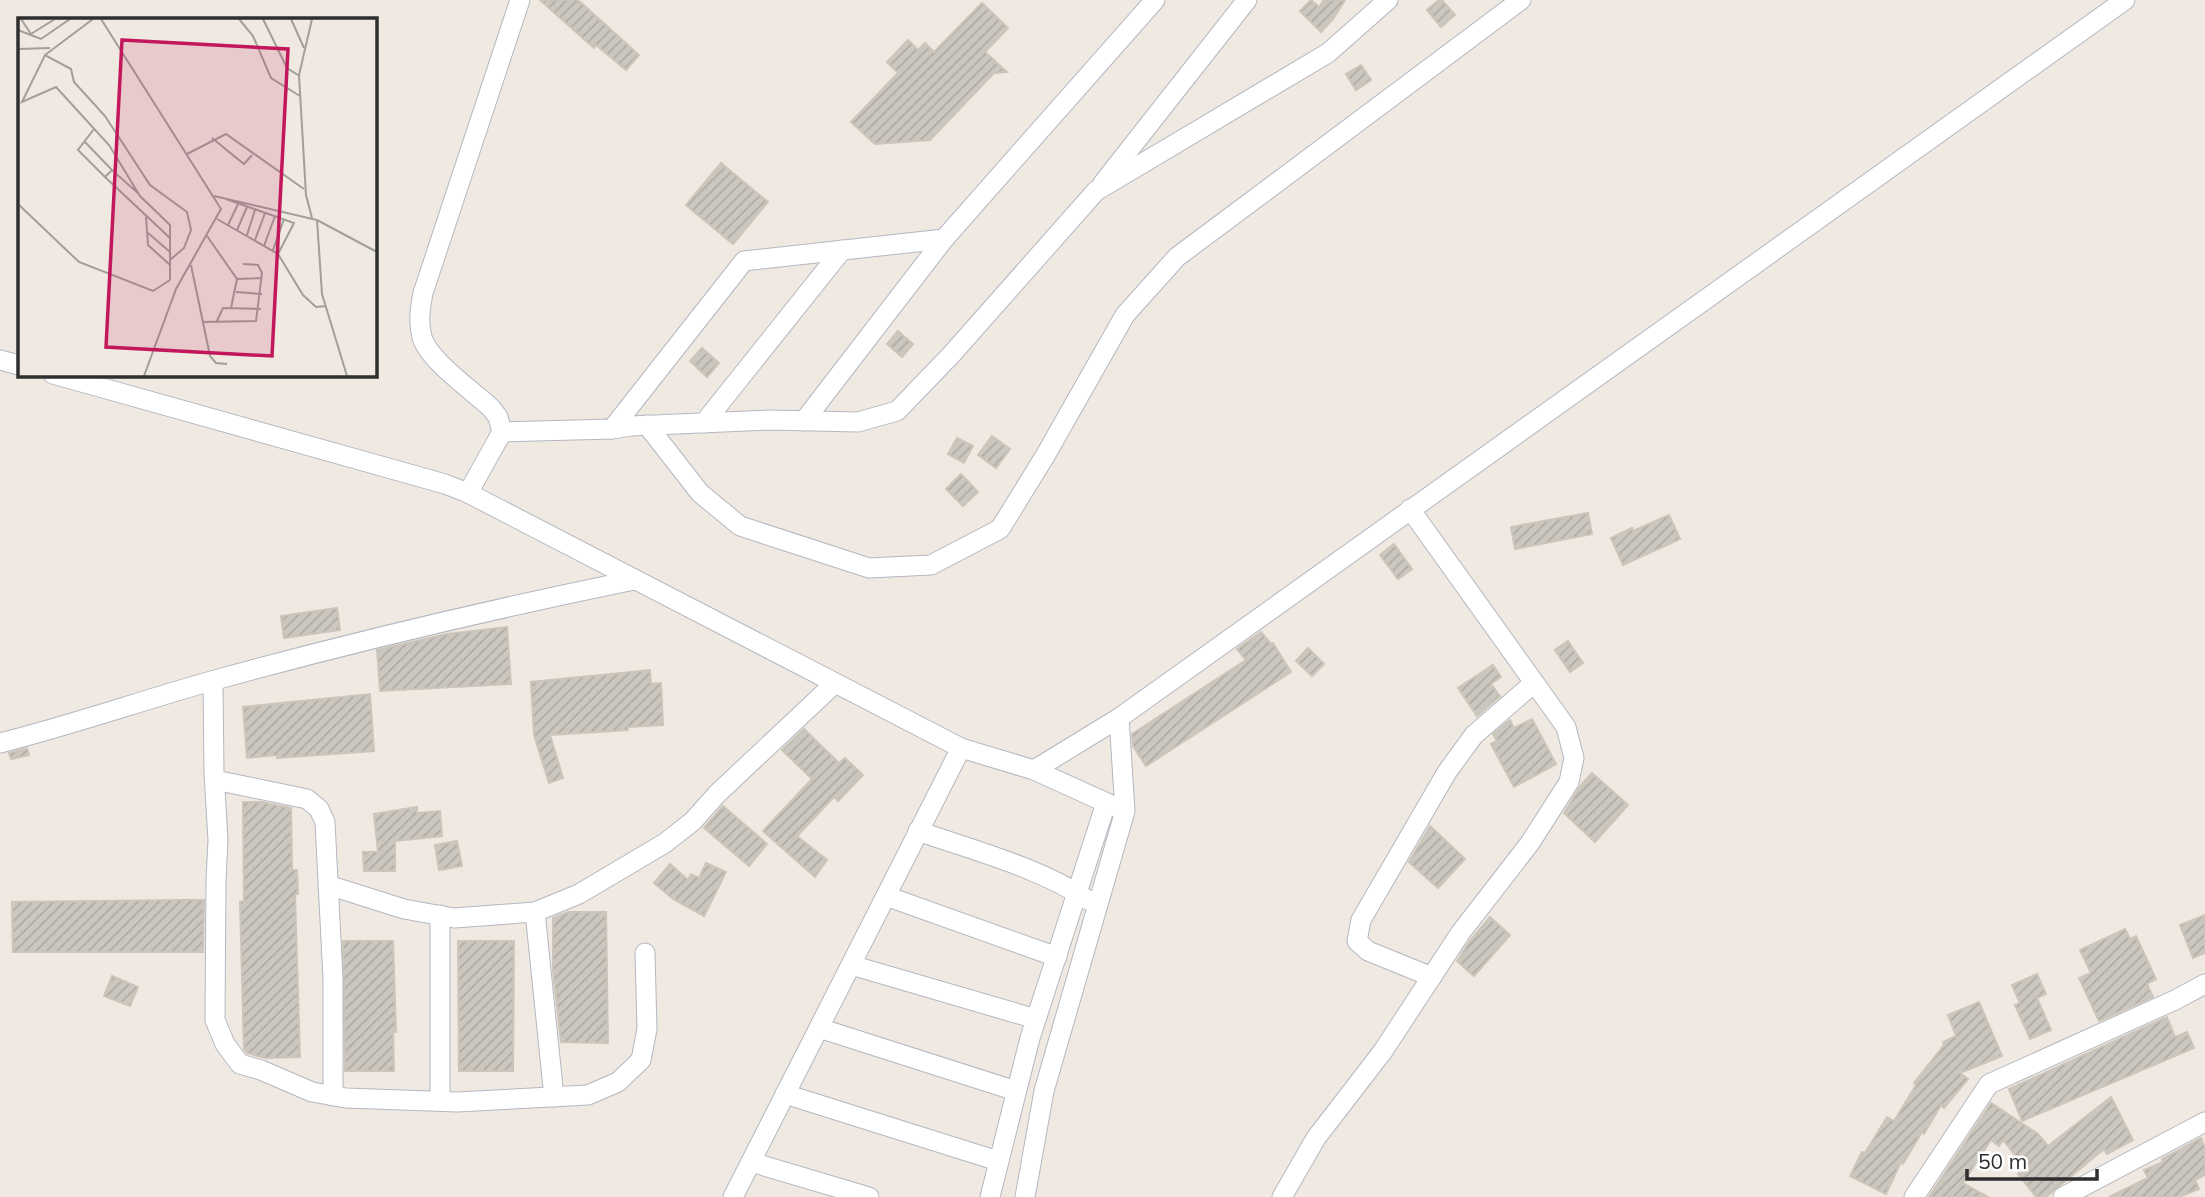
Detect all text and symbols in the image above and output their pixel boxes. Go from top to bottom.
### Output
inset map [18,18,376,376]
scale bar [1967,1138,2096,1182]
text: 50 m [1978,1148,2027,1174]

